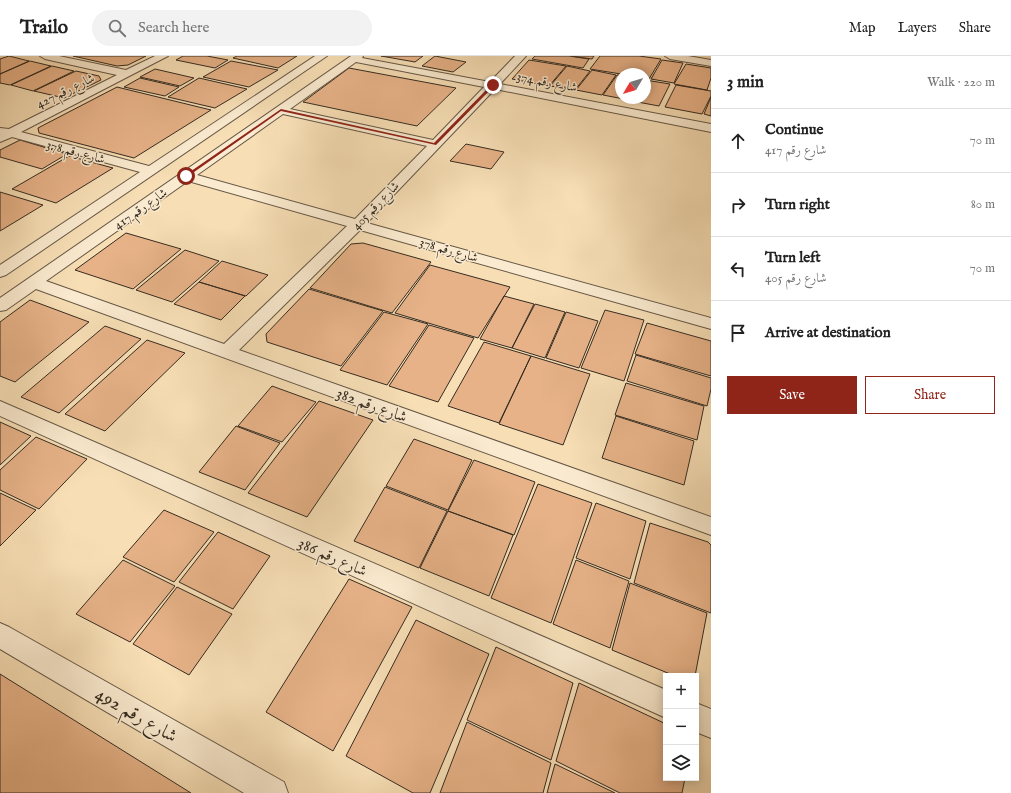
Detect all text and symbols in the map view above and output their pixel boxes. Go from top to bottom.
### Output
search box [92,10,372,46]
text: Trailo [20,16,68,40]
icon: search [106,17,128,39]
text: Search here [138,18,209,37]
text: Map [849,19,876,37]
text: Layers [898,19,937,37]
text: Share [959,19,991,37]
street label: شارع رقم 374 [514,68,578,100]
north arrow [615,68,651,104]
street label: شارع رقم 427 [34,70,99,115]
text: 3 min [727,72,764,93]
text: Walk · 220 m [927,74,995,91]
route end [484,76,502,94]
text: Continue [765,120,823,139]
icon: ahead [727,130,749,152]
text: 70 m [970,132,995,149]
street label: شارع رقم 378 [44,136,107,171]
text: شارع رقم 417 [765,142,826,159]
route start [177,167,195,185]
street label: شارع رقم 405 [349,178,406,236]
street label: شارع رقم 417 [111,185,173,236]
icon: right [727,194,749,216]
text: Turn right [765,195,830,214]
text: 80 m [971,196,995,213]
street label: شارع رقم 378 [417,234,480,270]
text: Turn left [765,248,821,267]
icon: left [727,258,749,280]
text: 70 m [970,260,995,277]
text: شارع رقم 405 [765,270,827,287]
icon: arrive [727,322,749,344]
text: Arrive at destination [765,323,891,342]
button: Save [727,376,857,414]
button: Share [865,376,995,414]
street label: شارع رقم 382 [332,384,409,432]
street label: شارع رقم 386 [293,534,370,586]
map controls [663,673,699,781]
button: + [663,673,699,709]
street label: شارع رقم 492 [88,683,181,753]
button: − [663,709,699,745]
button: layers [663,745,699,781]

